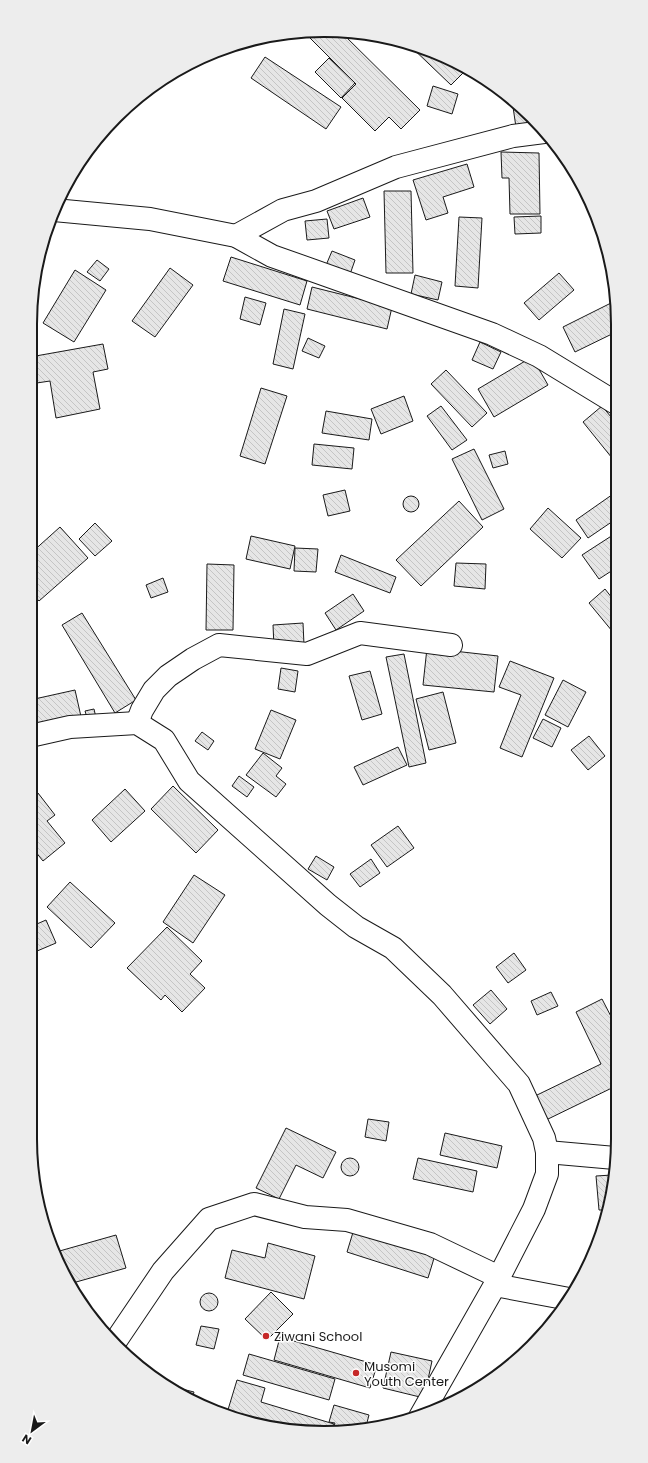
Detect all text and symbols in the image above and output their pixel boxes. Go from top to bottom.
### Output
place label: Ziwani School [274,1327,362,1346]
marker: Ziwani School [261,1331,271,1341]
place label: Musomi Youth Center [364,1357,449,1391]
marker: Musomi Youth Center [351,1368,361,1378]
north arrow [12,1411,52,1451]
text: N [19,1431,34,1448]

